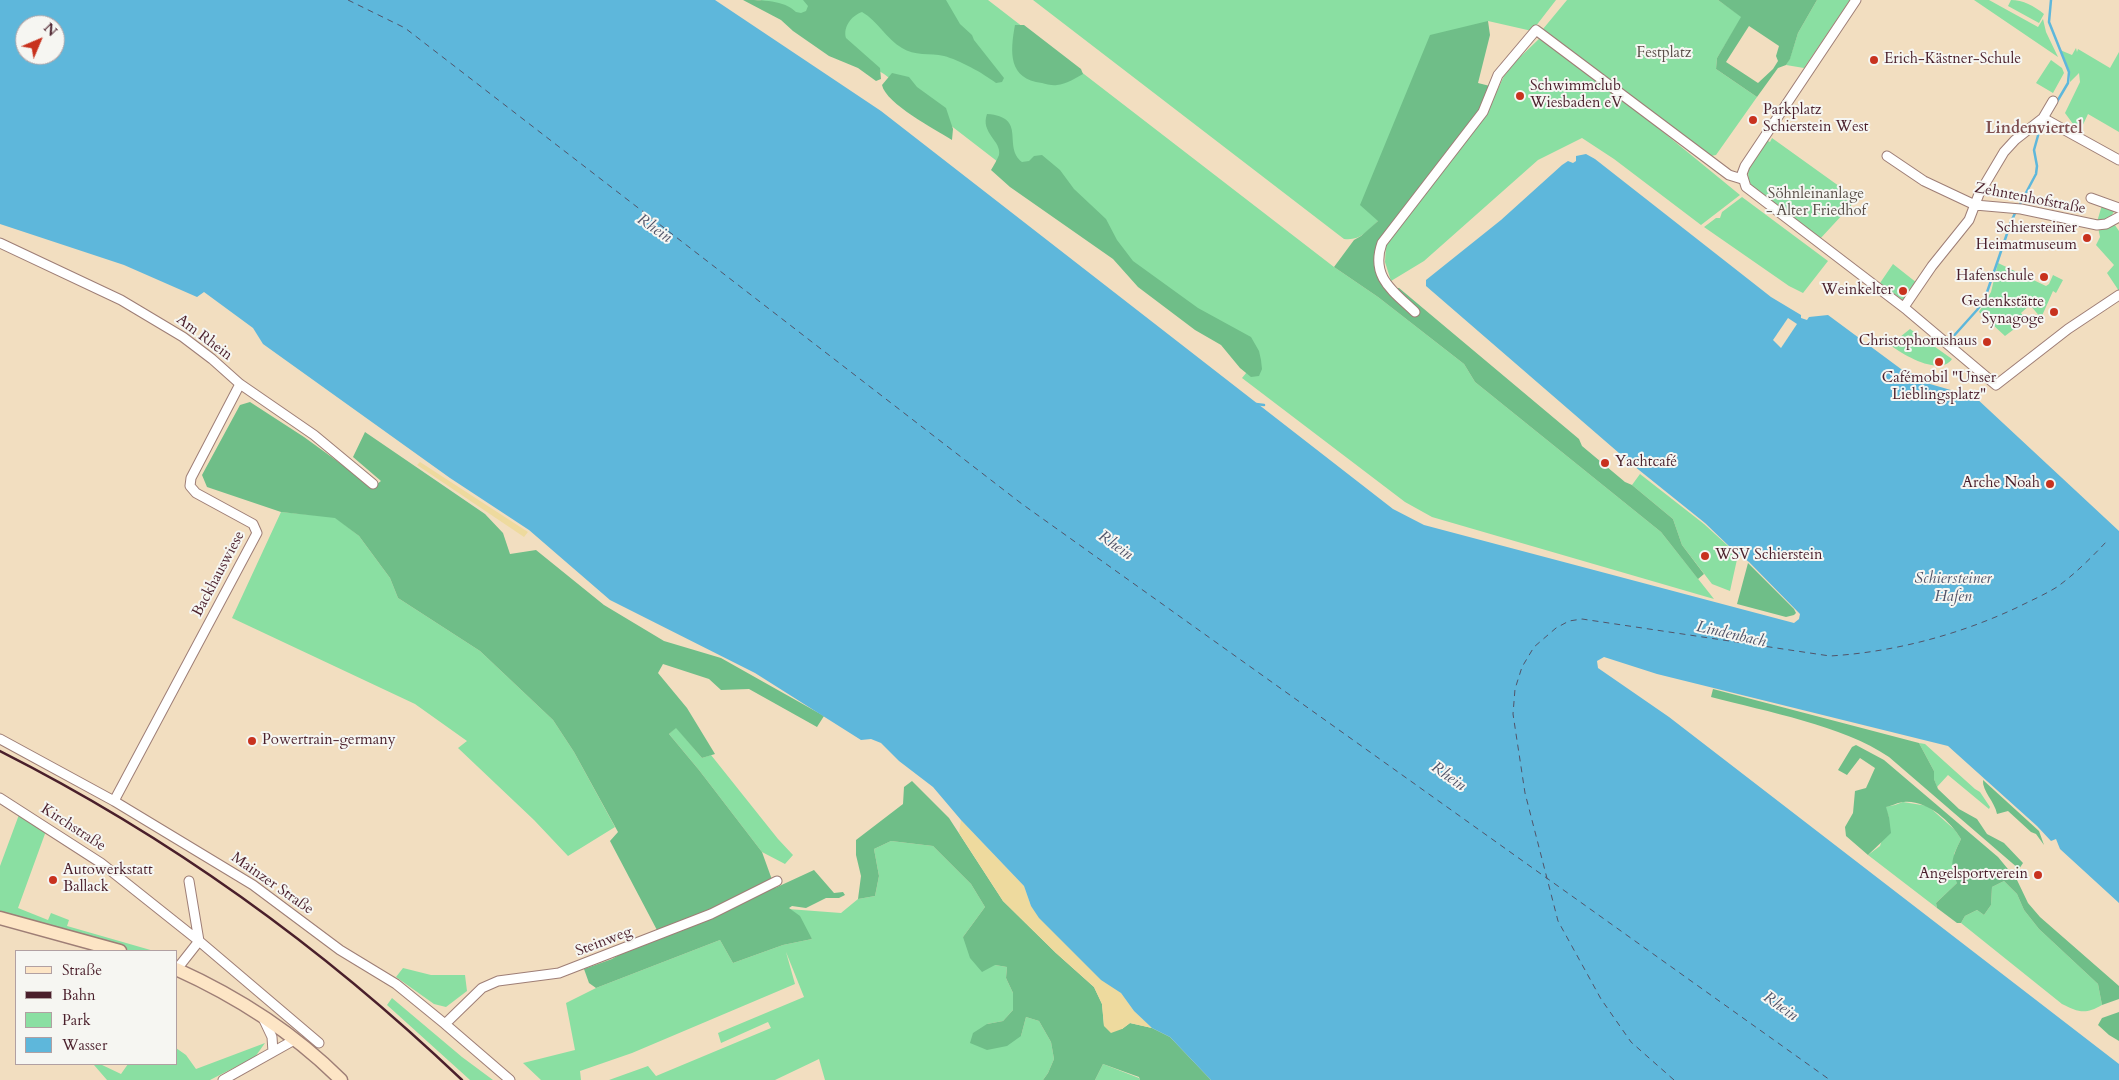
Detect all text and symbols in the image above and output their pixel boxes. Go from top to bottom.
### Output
north arrow [15,15,65,65]
text: N [39,19,61,41]
park label: Festplatz [1637,45,1691,63]
place label: Erich-Kästner-Schule [1884,51,2021,69]
marker: Erich-Kästner-Schule [1868,54,1880,66]
place label: Schwimmclub Wiesbaden eV [1530,78,1622,113]
marker: Schwimmclub Wiesbaden eV [1514,90,1526,102]
place label: Parkplatz Schierstein West [1763,102,1869,137]
marker: Parkplatz Schierstein West [1747,114,1759,126]
district label: Lindenviertel [1985,119,2083,139]
street label: Zehntenhofstraße [1973,179,2087,219]
park label: Söhnleinanlage - Alter Friedhof [1766,186,1866,221]
water label: Rhein [633,210,675,248]
place label: Schiersteiner Heimatmuseum [1976,220,2077,255]
marker: Schiersteiner Heimatmuseum [2081,232,2093,244]
place label: Hafenschule [1956,268,2034,286]
marker: Hafenschule [2038,271,2050,283]
place label: Weinkelter [1821,282,1893,300]
marker: Weinkelter [1897,285,1909,297]
place label: Gedenkstätte Synagoge [1961,294,2044,329]
marker: Gedenkstätte Synagoge [2048,306,2060,318]
street label: Am Rhein [172,311,236,365]
place label: Christophorushaus [1859,333,1977,351]
marker: Christophorushaus [1981,336,1993,348]
marker: Cafémobil "Unser Lieblingsplatz" [1933,356,1945,368]
place label: Cafémobil "Unser Lieblingsplatz" [1882,370,1996,405]
place label: Yachtcafé [1615,454,1677,472]
marker: Yachtcafé [1599,457,1611,469]
place label: Arche Noah [1962,475,2040,493]
marker: Arche Noah [2044,478,2056,490]
water label: Rhein [1094,527,1136,565]
street label: Backhauswiese [189,528,249,620]
place label: WSV Schierstein [1715,547,1823,565]
marker: WSV Schierstein [1699,550,1711,562]
water label: Schiersteiner Hafen [1914,569,1992,607]
water label: Lindenbach [1694,618,1768,652]
place label: Powertrain-germany [262,732,396,750]
marker: Powertrain-germany [246,735,258,747]
water label: Rhein [1427,758,1469,796]
street label: Kirchstraße [37,800,109,856]
street label: Mainzer Straße [227,849,317,919]
place label: Autowerkstatt Ballack [63,862,153,897]
place label: Angelsportverein [1919,866,2028,884]
marker: Angelsportverein [2032,869,2044,881]
marker: Autowerkstatt Ballack [47,874,59,886]
street label: Steinweg [573,923,635,961]
legend [15,950,178,1065]
text: Straße [62,960,102,980]
text: Bahn [62,985,95,1005]
water label: Rhein [1759,988,1801,1026]
text: Park [62,1010,91,1030]
text: Wasser [62,1035,107,1055]

